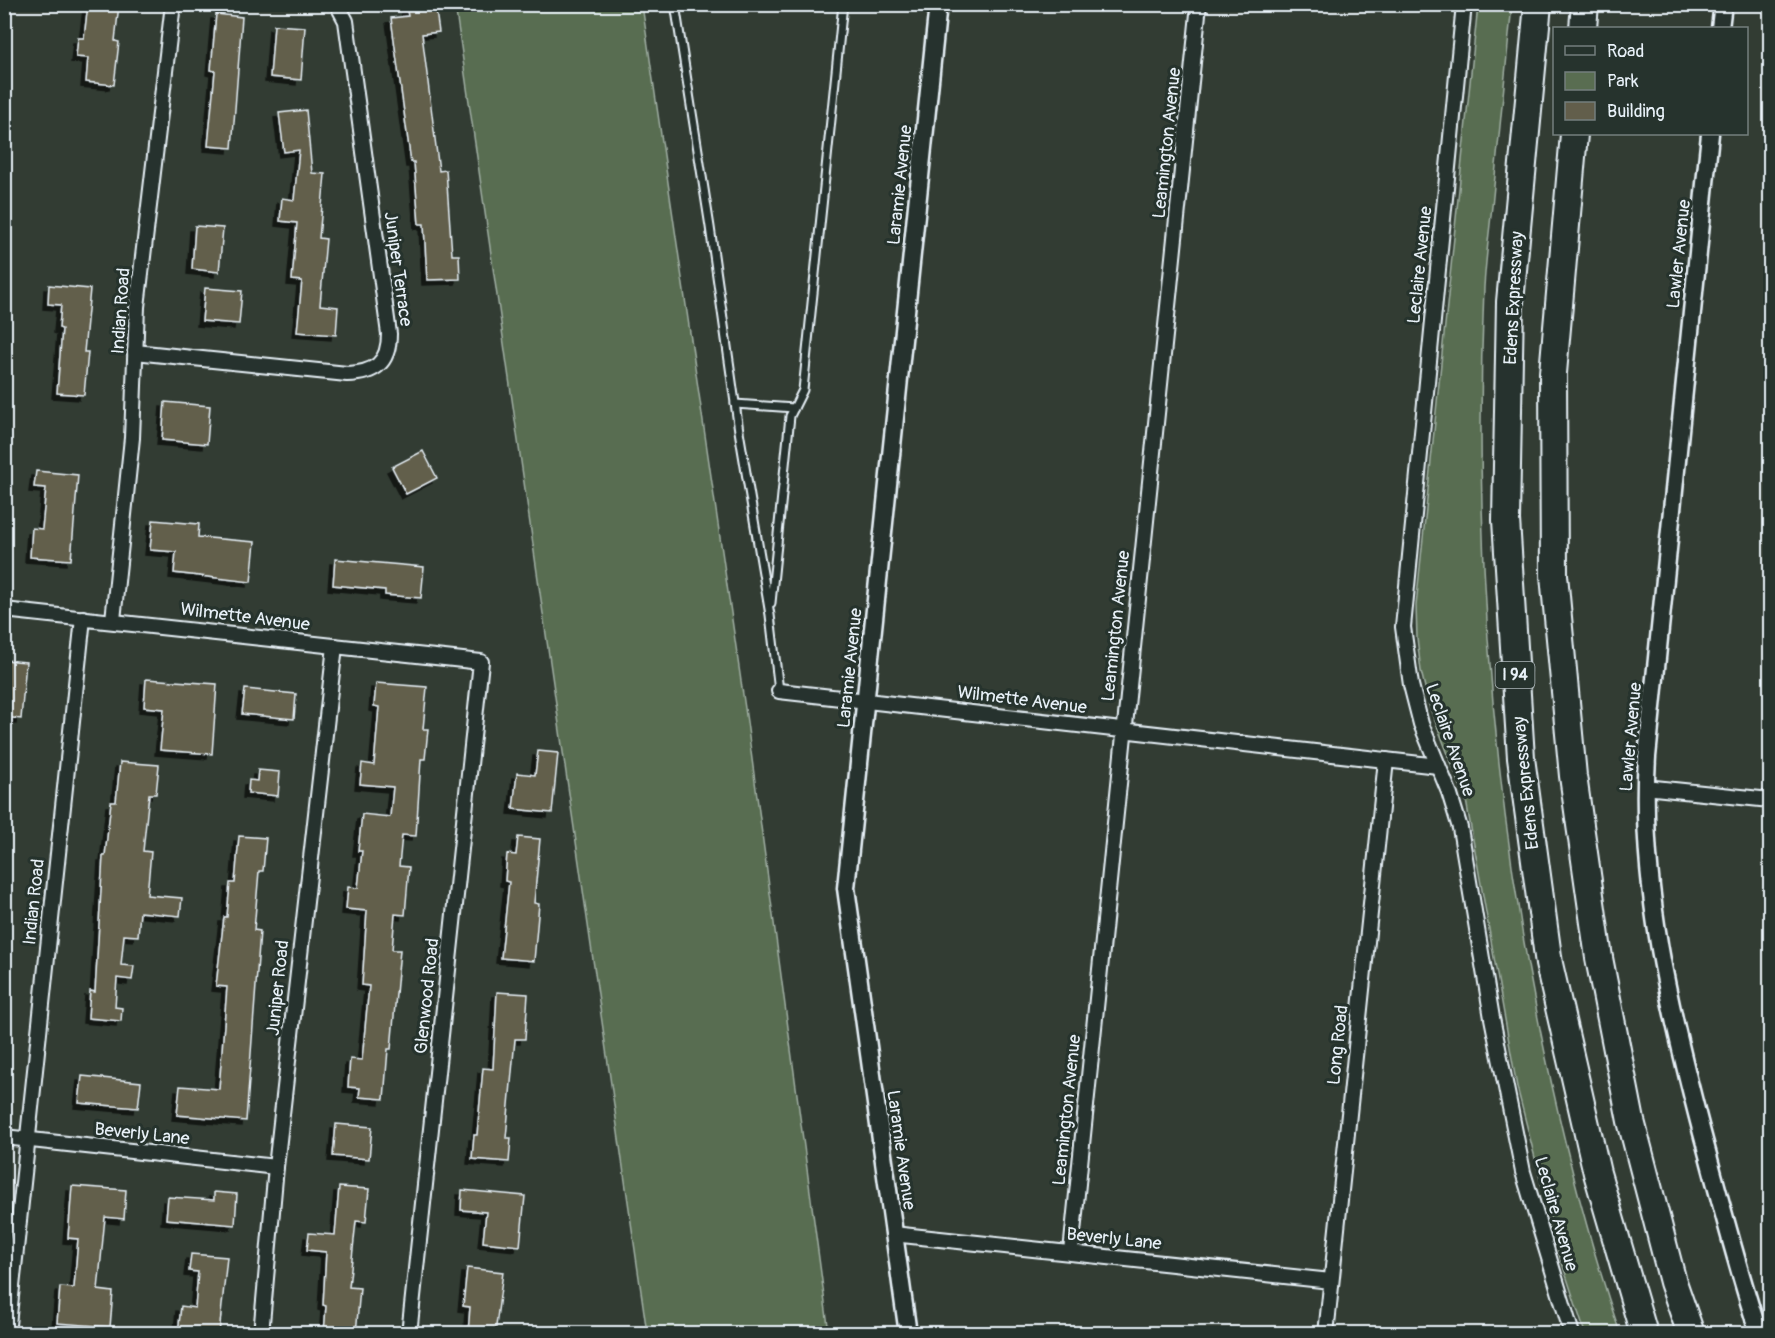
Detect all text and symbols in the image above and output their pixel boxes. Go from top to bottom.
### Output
legend [1553,27,1748,135]
text: Road [1607,40,1644,63]
street label: Leamington Avenue [1148,66,1186,220]
text: Park [1607,70,1639,93]
text: Building [1607,100,1665,123]
street label: Laramie Avenue [882,124,918,246]
street label: Lawler Avenue [1662,198,1696,310]
street label: Leclaire Avenue [1402,205,1438,325]
street label: Juniper Terrace [379,210,417,328]
street label: Edens Expressway [1499,230,1529,365]
street label: Indian Road [107,267,135,355]
street label: Leamington Avenue [1097,549,1135,703]
street label: Wilmette Avenue [179,598,311,636]
street label: Laramie Avenue [832,607,868,729]
road number: I 94 [1496,662,1534,688]
street label: Leclaire Avenue [1420,680,1480,800]
street label: Wilmette Avenue [956,681,1088,719]
street label: Lawler Avenue [1615,681,1647,793]
street label: Edens Expressway [1508,715,1544,851]
street label: Indian Road [18,858,50,946]
street label: Glenwood Road [409,937,445,1055]
street label: Juniper Road [262,939,294,1037]
street label: Long Road [1322,1004,1354,1086]
street label: Leamington Avenue [1048,1033,1086,1187]
street label: Laramie Avenue [881,1089,921,1211]
street label: Beverly Lane [93,1118,191,1150]
street label: Leclaire Avenue [1529,1154,1583,1274]
street label: Beverly Lane [1065,1223,1163,1255]

